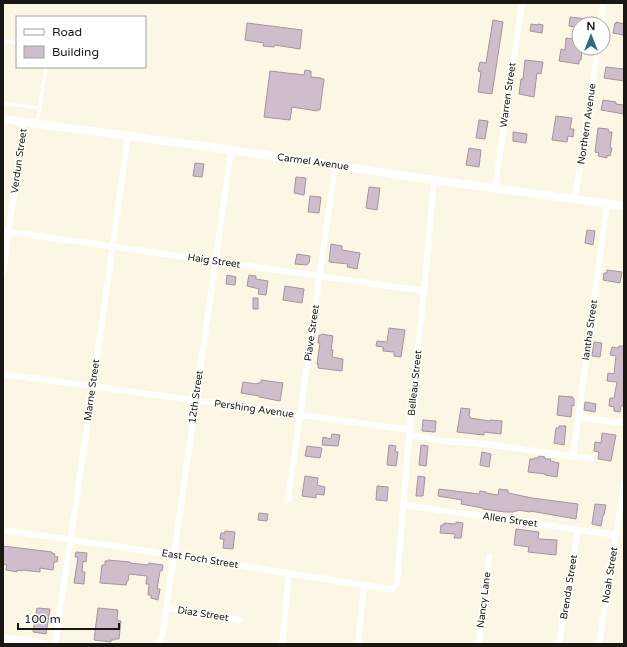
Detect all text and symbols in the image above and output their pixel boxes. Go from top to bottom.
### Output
legend [16,16,146,68]
north arrow [571,16,611,56]
text: N [587,20,595,33]
text: Road [52,25,82,39]
text: Building [52,45,99,59]
street label: Warren Street [497,61,519,128]
street label: Northern Avenue [575,82,599,165]
street label: Verdun Street [9,128,30,194]
street label: Carmel Avenue [276,151,350,173]
street label: Haig Street [187,251,241,271]
street label: Iantha Street [580,299,600,361]
street label: Piave Street [302,304,322,362]
street label: Belleau Street [406,349,424,416]
street label: Marne Street [82,358,102,422]
street label: 12th Street [186,369,206,424]
street label: Pershing Avenue [213,397,295,421]
street label: Allen Street [482,510,538,530]
street label: Noah Street [600,546,620,604]
street label: East Foch Street [161,547,239,571]
street label: Brenda Street [558,554,580,620]
street label: Nancy Lane [475,571,493,629]
street label: Diaz Street [177,604,230,624]
scale bar [18,605,119,631]
text: 100 m [24,612,61,626]

